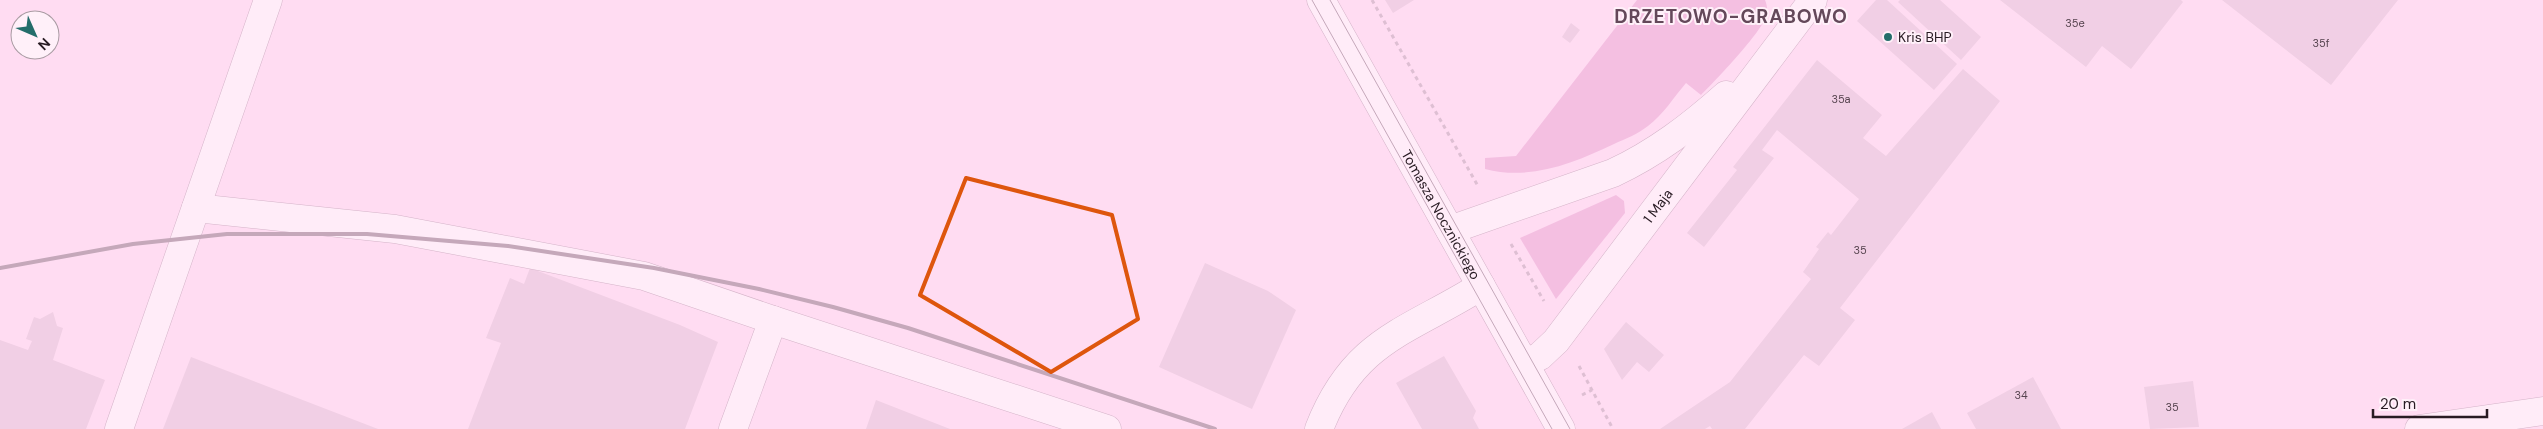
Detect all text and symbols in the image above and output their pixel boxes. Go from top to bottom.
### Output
district label: DRZETOWO-GRABOWO [1614,4,1848,29]
north arrow [10,10,60,60]
house number: 35e [2065,16,2085,30]
place label: Kris BHP [1898,28,1952,46]
marker: Kris BHP [1882,31,1894,43]
text: N [34,34,54,54]
house number: 35f [2313,36,2330,50]
house number: 35a [1831,92,1851,106]
street label: Tomasza Nocznickiego [1398,147,1485,283]
street label: 1 Maja [1639,185,1677,227]
house number: 35 [1853,243,1867,257]
scale bar [2373,386,2487,418]
house number: 34 [2014,388,2028,402]
text: 20 m [2380,394,2416,414]
house number: 35 [2165,400,2179,414]

